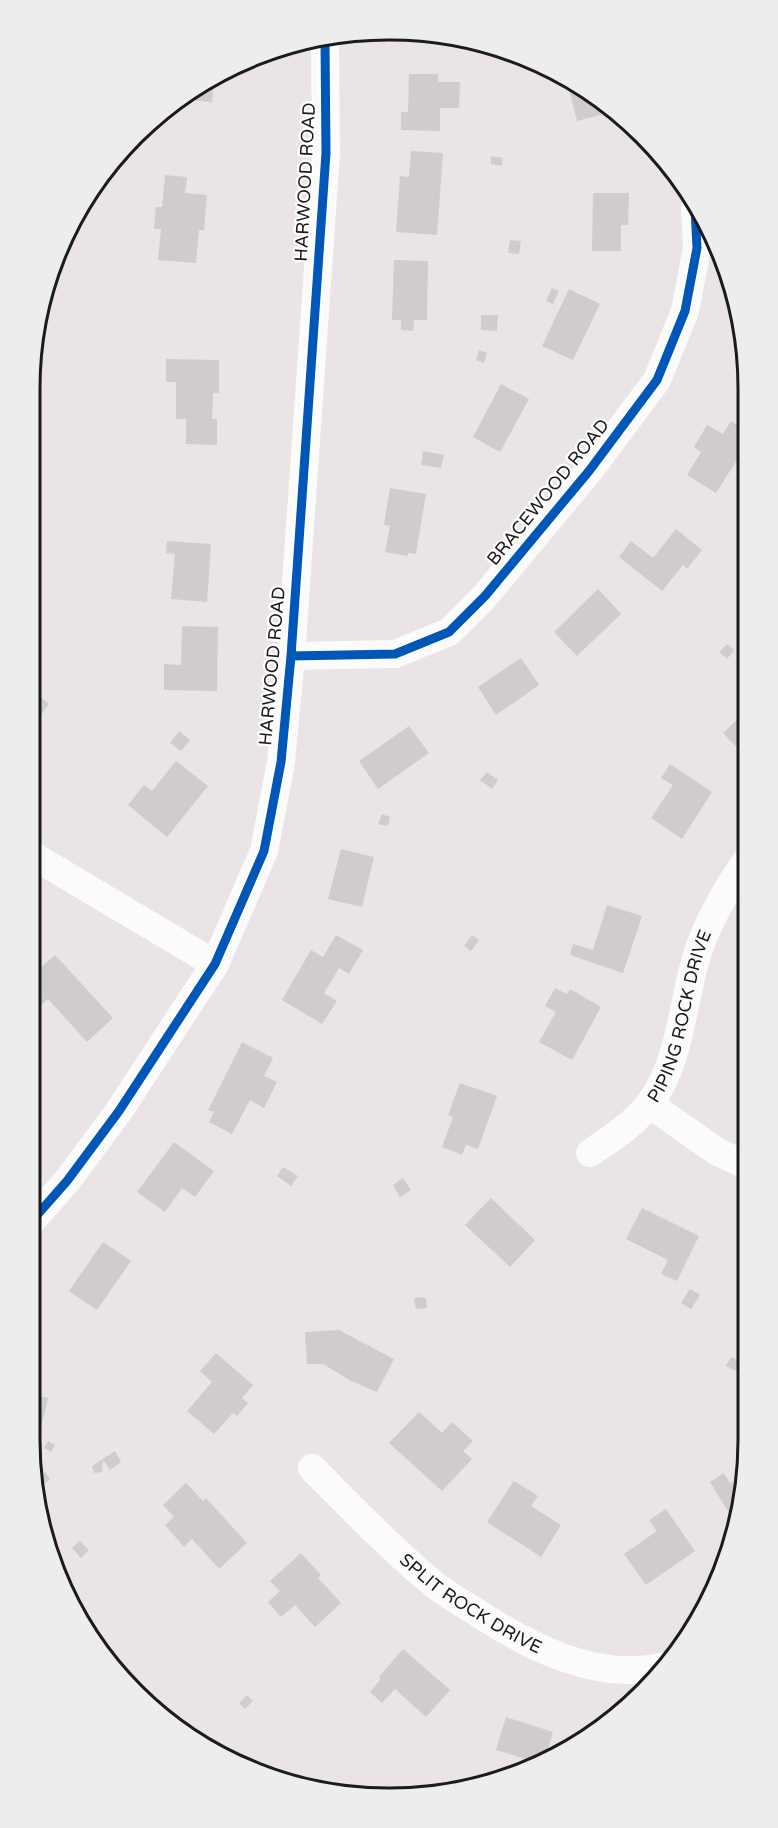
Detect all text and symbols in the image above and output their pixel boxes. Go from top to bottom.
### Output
street label: HARWOOD ROAD [290,102,320,262]
street label: BRACEWOOD ROAD [482,414,614,570]
street label: HARWOOD ROAD [254,586,290,746]
street label: PIPING ROCK DRIVE [642,926,716,1107]
street label: SPLIT ROCK DRIVE [395,1549,545,1658]

